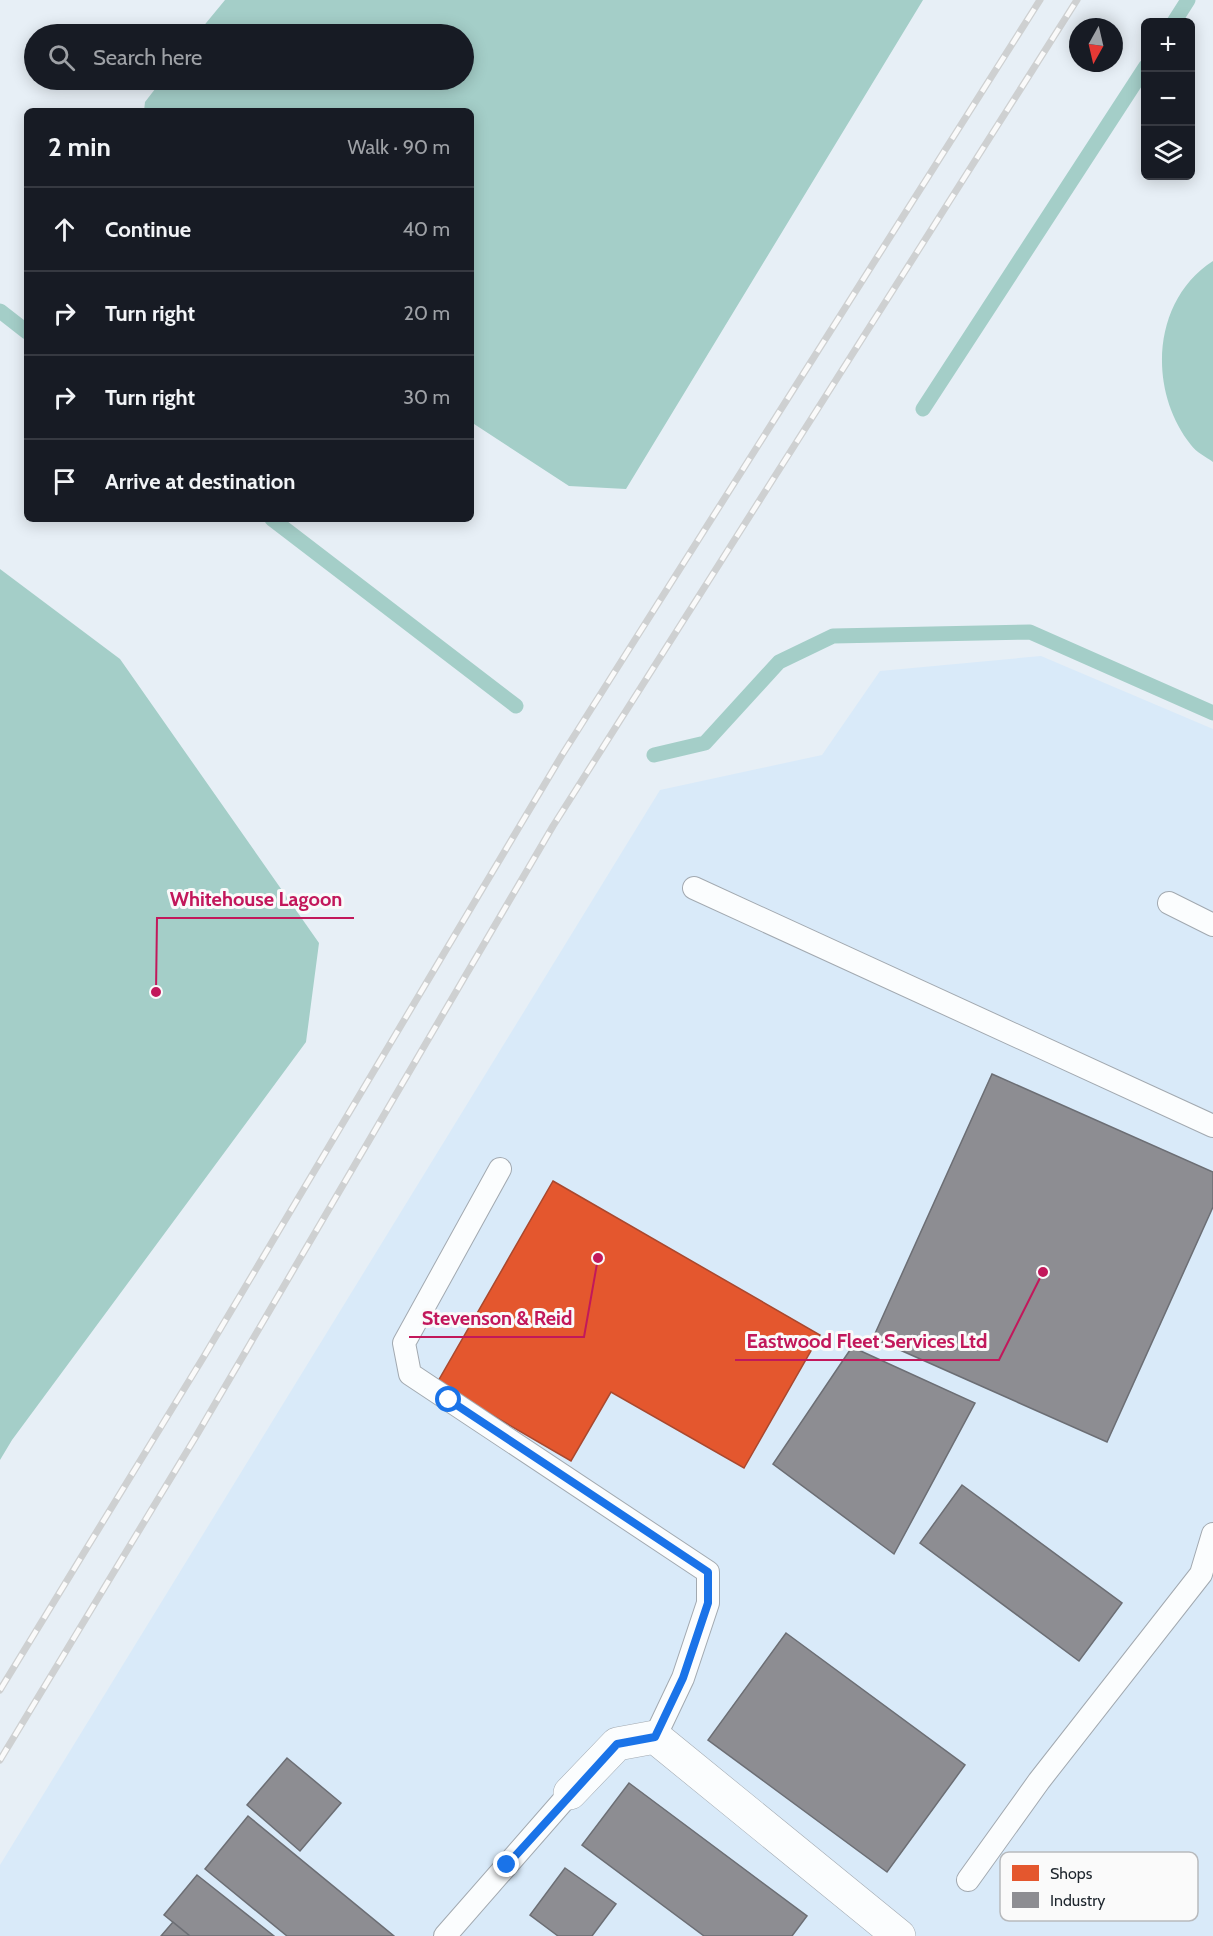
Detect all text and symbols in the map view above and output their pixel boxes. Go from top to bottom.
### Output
north arrow [1069,18,1123,72]
map controls [1141,18,1195,180]
button: + [1141,18,1195,72]
search box [24,24,474,90]
icon: search [45,41,78,74]
text: Search here [93,44,202,71]
button: − [1141,72,1195,126]
button: layers [1141,126,1195,180]
text: 2 min [48,131,111,163]
text: Walk · 90 m [347,135,450,159]
icon: ahead [48,213,81,246]
text: Continue [105,216,191,243]
text: 40 m [402,217,450,241]
icon: right [48,297,81,330]
text: Turn right [105,300,195,327]
text: 20 m [404,301,450,325]
icon: right [48,381,81,414]
text: Turn right [105,384,195,411]
text: 30 m [403,385,450,409]
icon: arrive [48,465,81,498]
text: Arrive at destination [105,468,295,495]
callout: Whitehouse Lagoon [157,880,354,918]
text: Whitehouse Lagoon [170,887,342,911]
callout: Stevenson & Reid [409,1299,584,1337]
text: Stevenson & Reid [422,1306,572,1330]
callout: Eastwood Fleet Services Ltd [735,1322,999,1360]
text: Eastwood Fleet Services Ltd [747,1329,987,1353]
route start [435,1386,461,1412]
route end [493,1851,519,1877]
legend [1000,1852,1198,1921]
text: Shops [1050,1864,1093,1883]
text: Industry [1050,1891,1105,1910]

